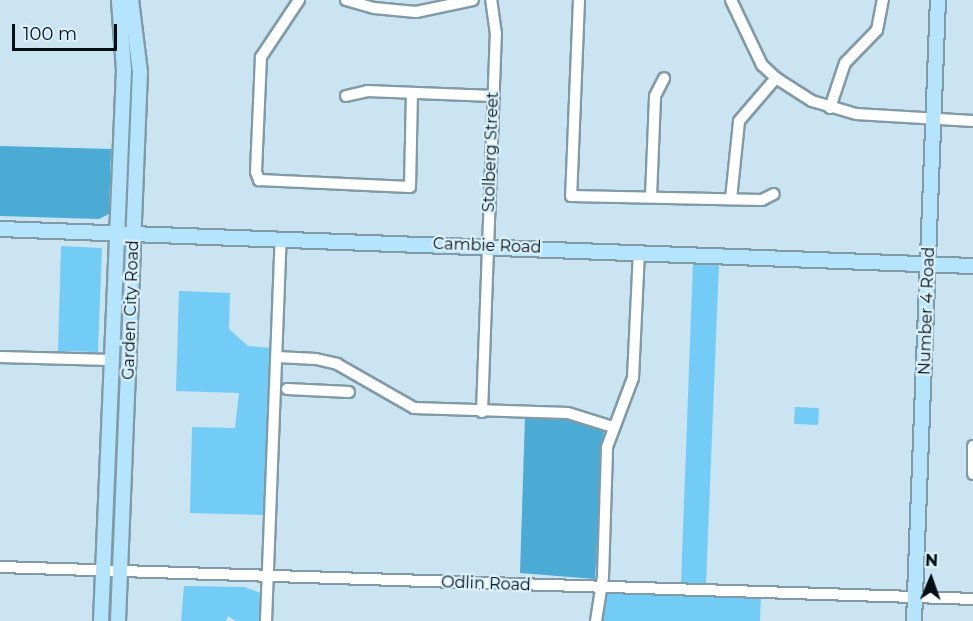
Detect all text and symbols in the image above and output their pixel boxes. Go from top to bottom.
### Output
scale bar [15,12,120,50]
text: 100 m [23,23,77,45]
street label: Stolberg Street [479,91,503,213]
street label: Cambie Road [432,235,542,257]
street label: Garden City Road [119,240,143,380]
street label: Number 4 Road [915,246,939,376]
north arrow [901,549,961,609]
text: N [925,551,938,570]
street label: Odlin Road [441,573,531,595]

